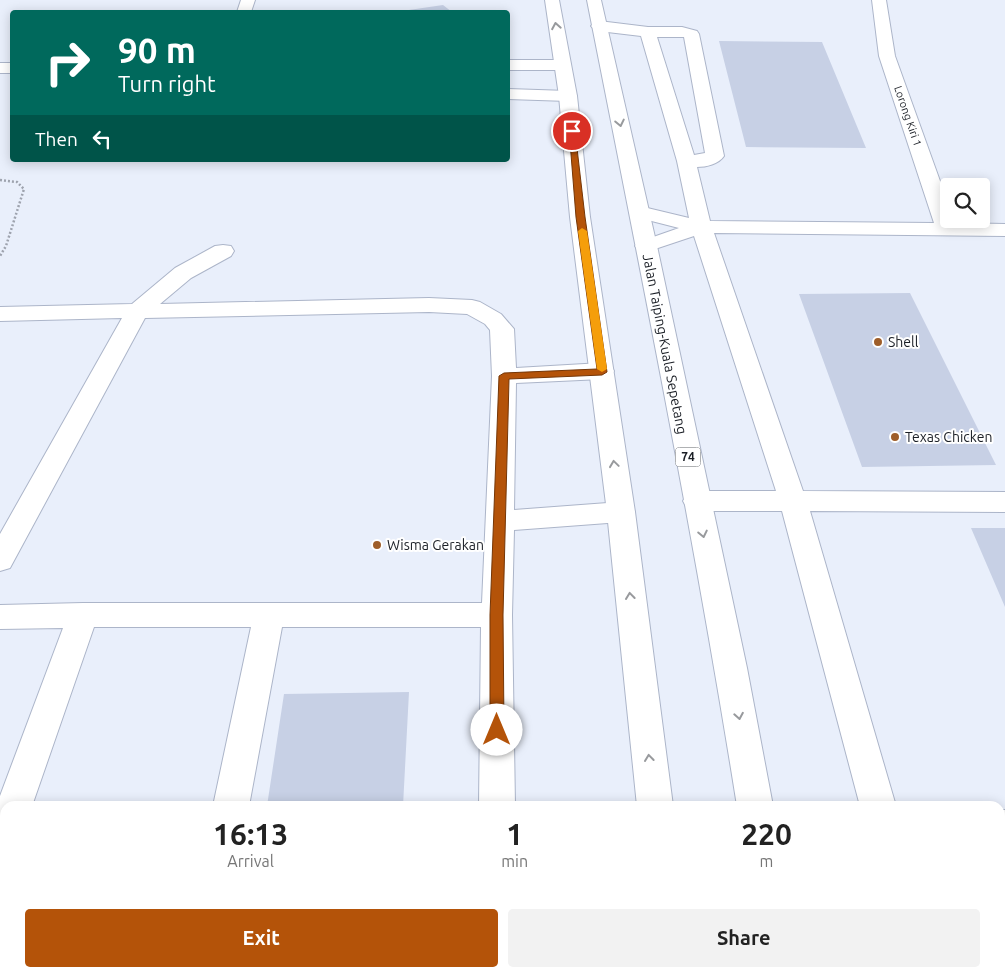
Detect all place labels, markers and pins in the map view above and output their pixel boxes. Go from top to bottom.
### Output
pin [551,110,593,152]
place label: Shell [888,334,919,350]
marker: Shell [872,336,884,348]
place label: Texas Chicken [905,429,992,445]
marker: Texas Chicken [889,431,901,443]
place label: Wisma Gerakan [387,537,484,553]
marker: Wisma Gerakan [371,539,383,551]

